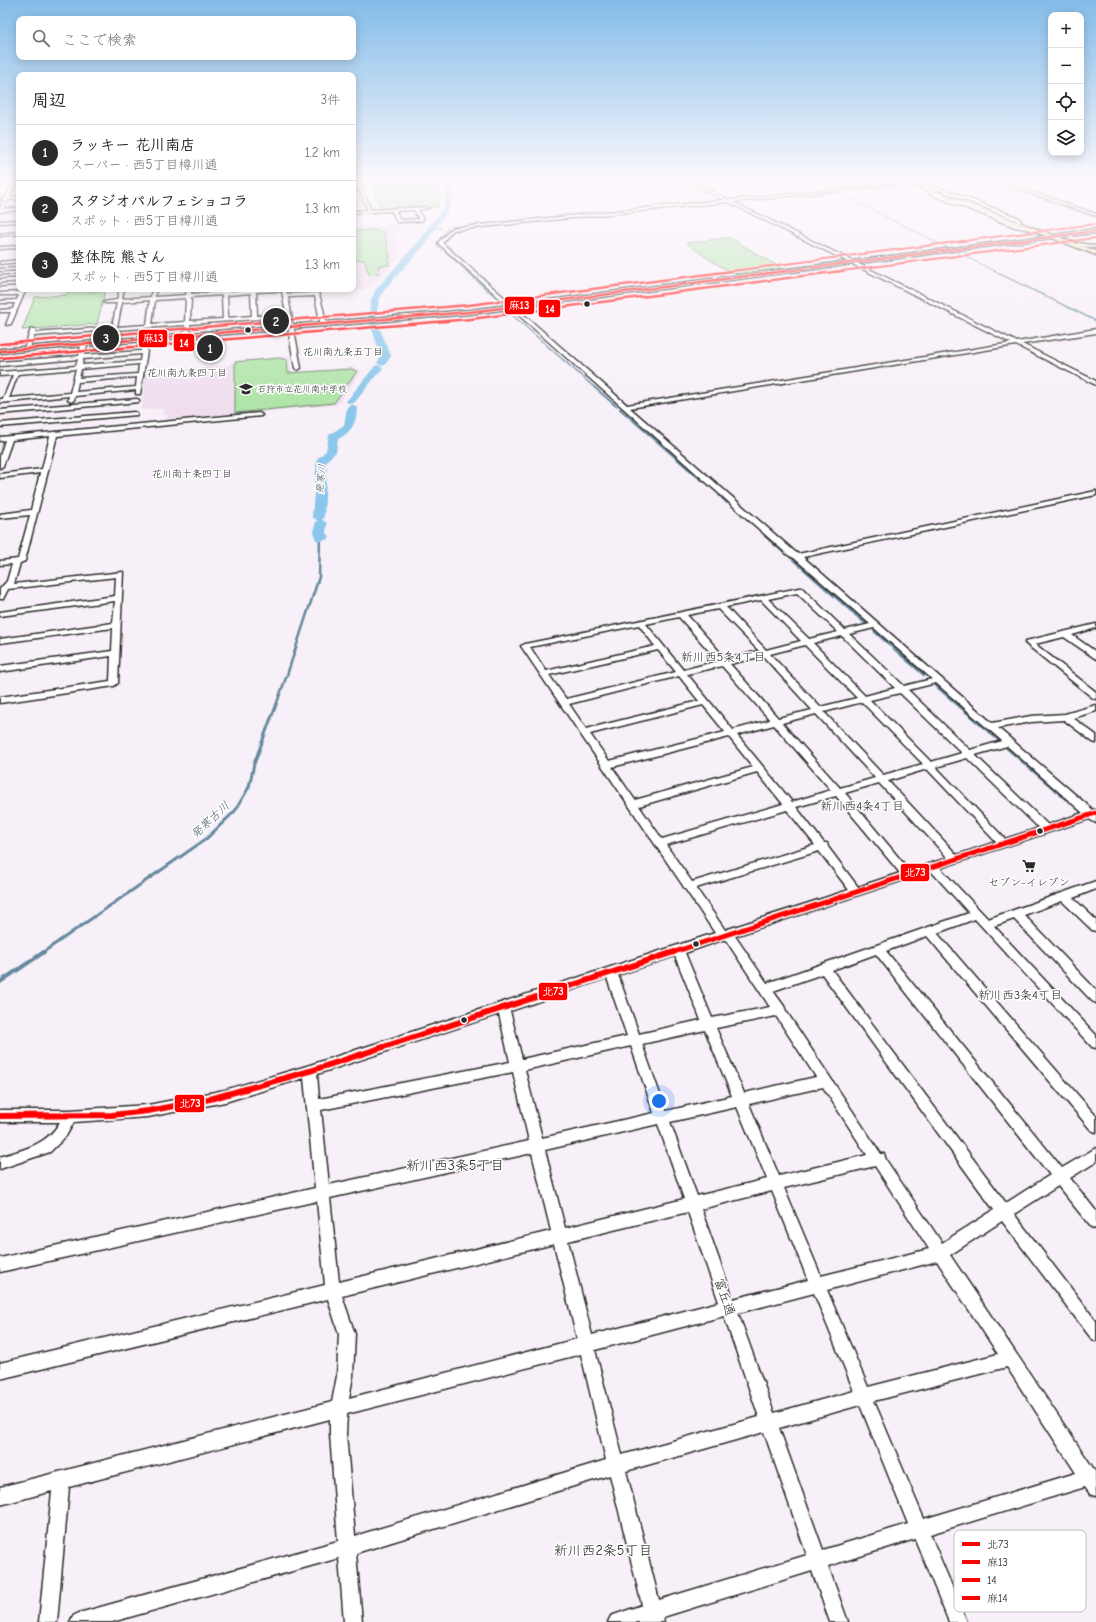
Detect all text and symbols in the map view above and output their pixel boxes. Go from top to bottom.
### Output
map controls [1048,12,1084,156]
button: + [1048,12,1084,48]
search box [16,16,356,60]
icon: search [30,27,52,49]
text: ここで検索 [62,31,137,49]
button: − [1048,48,1084,84]
button: locate [1048,84,1084,120]
text: 周辺 [32,91,66,110]
text: 3件 [320,92,340,107]
button: layers [1048,120,1084,156]
text: ラッキー 花川南店 [70,136,195,154]
text: 1 [42,145,48,160]
text: 1.2 km [305,145,340,160]
text: スーパー · 西5丁目樽川通 [70,157,218,172]
text: スタジオパルフェショコラ [70,192,248,210]
text: 2 [42,201,48,216]
text: 1.3 km [305,201,340,216]
text: スポット · 西5丁目樽川通 [70,213,218,228]
text: 整体院 熊さん [70,248,165,266]
text: 3 [42,257,48,272]
text: 1.3 km [305,257,340,272]
text: スポット · 西5丁目樽川通 [70,269,218,284]
line badge: 麻13 [504,296,535,315]
text: 麻13 [509,299,529,312]
line badge: 14 [538,299,561,318]
unlabelled marker [582,299,592,309]
text: 14 [545,303,555,316]
pin: 2 [263,306,289,336]
pin: 3 [93,323,119,353]
unlabelled marker [243,325,253,335]
line badge: 麻13 [138,329,168,348]
text: 麻13 [143,332,163,345]
line badge: 14 [173,333,195,352]
pin: 1 [197,333,223,363]
text: 14 [179,337,189,350]
district label: 花川南九条五丁目 [303,346,383,358]
district label: 花川南九条四丁目 [147,367,227,379]
school or university icon: 石狩市立花川南中学校 [238,381,254,397]
place label: 石狩市立花川南中学校 [257,384,347,394]
water label: 発寒川 [314,464,328,494]
district label: 花川南十条四丁目 [152,468,232,480]
district label: 新川西5条4丁目 [681,650,765,664]
water label: 発寒古川 [188,799,232,841]
district label: 新川西4条4丁目 [820,799,904,813]
unlabelled marker [1035,826,1045,836]
supermarket icon: セブン-イレブン [1021,858,1037,874]
line badge: 北73 [900,863,930,882]
text: 北73 [904,866,926,879]
place label: セブン-イレブン [988,876,1070,889]
unlabelled marker [691,939,701,949]
line badge: 北73 [538,982,568,1001]
text: 北73 [542,985,564,998]
district label: 新川西3条4丁目 [978,988,1062,1002]
unlabelled marker [459,1015,469,1025]
your location [649,1091,669,1111]
line badge: 北73 [174,1094,205,1113]
text: 北73 [179,1097,201,1110]
district label: 新川西3条5丁目 [406,1157,504,1174]
street label: 富丘通 [712,1276,738,1318]
legend [954,1530,1086,1612]
text: 北73 [987,1538,1009,1551]
district label: 新川西2条5丁目 [554,1542,652,1559]
text: 麻13 [987,1556,1008,1569]
text: 14 [987,1574,997,1587]
text: 麻14 [987,1592,1008,1605]

